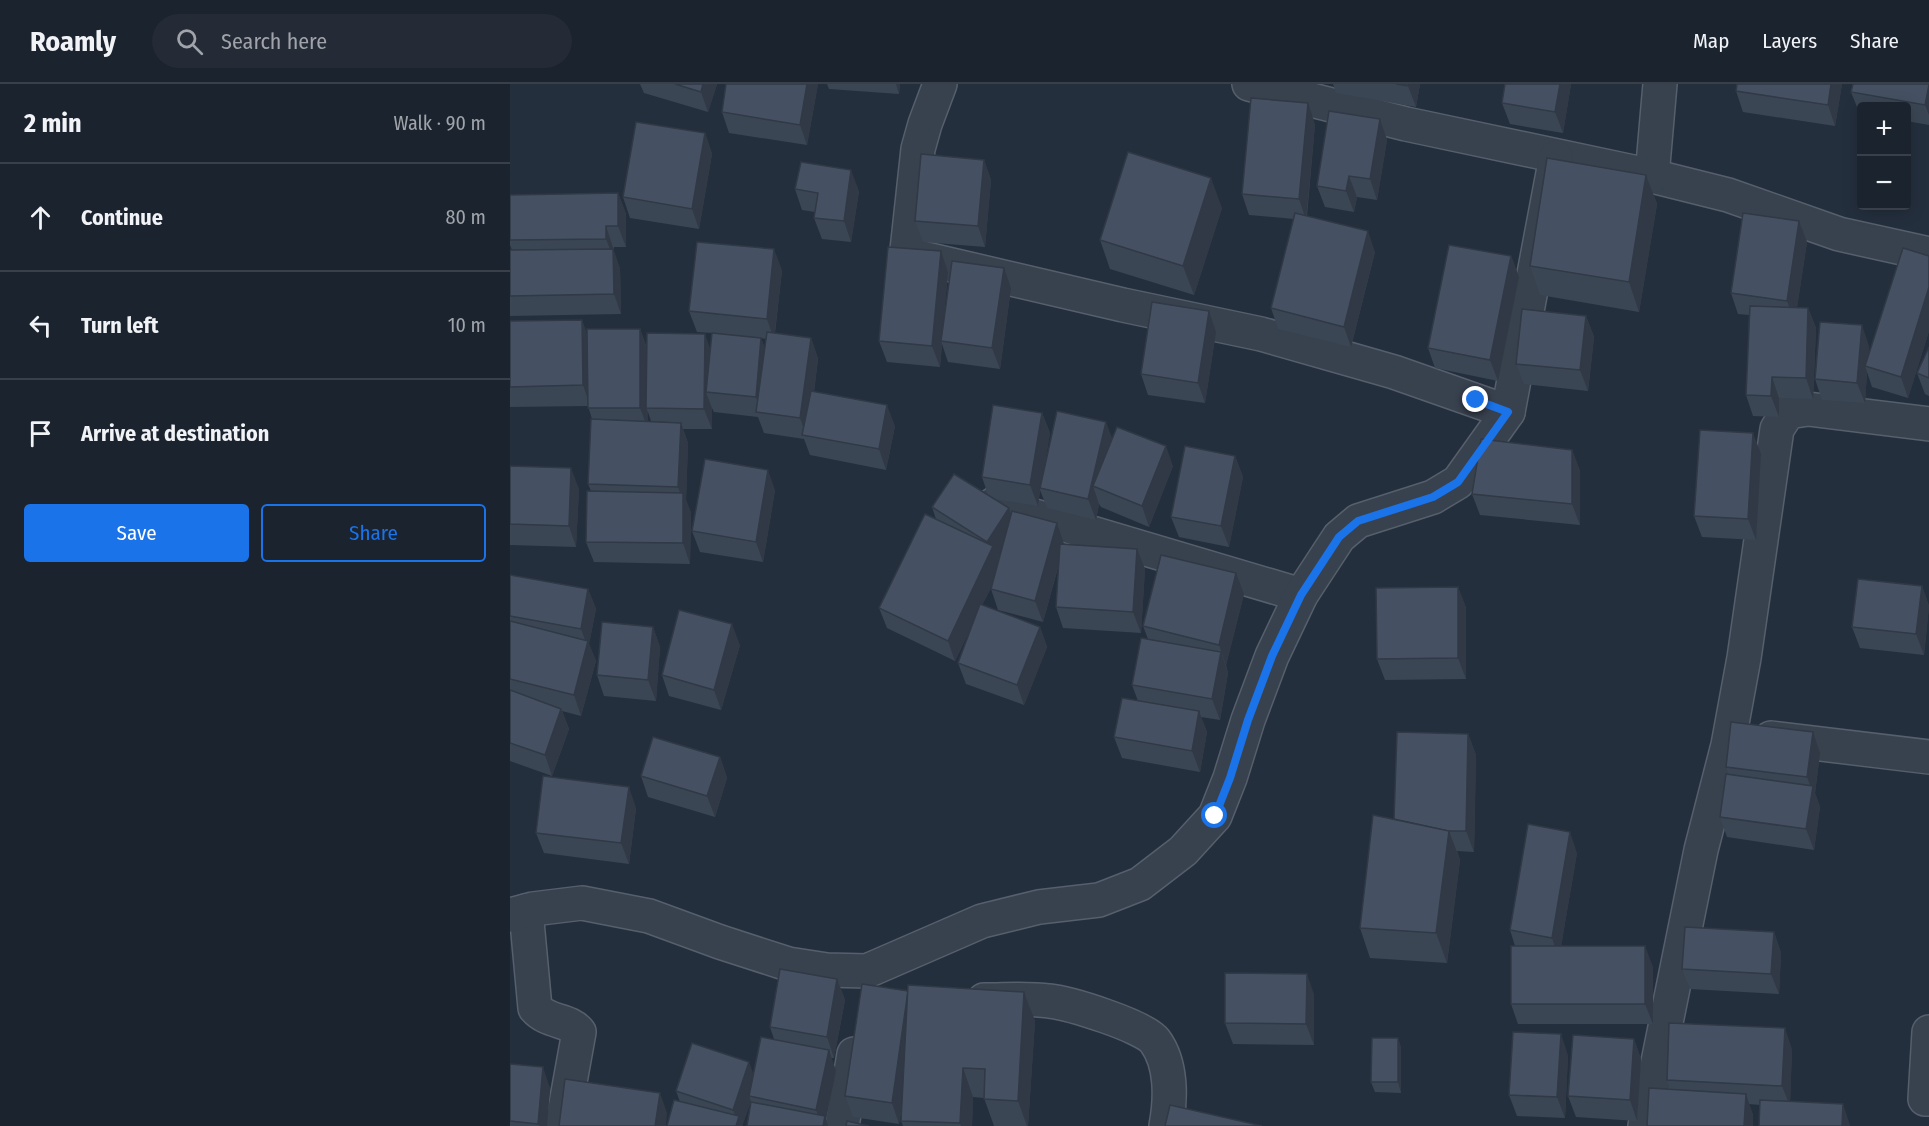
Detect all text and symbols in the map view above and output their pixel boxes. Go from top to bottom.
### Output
search box [152,14,572,68]
text: Roamly [30,25,116,58]
icon: search [173,25,206,58]
text: Search here [221,28,327,55]
text: Map [1693,28,1729,54]
text: Layers [1762,28,1817,54]
text: Share [1850,28,1899,54]
map controls [1857,102,1911,210]
button: + [1857,102,1911,156]
text: 2 min [24,108,82,139]
text: Walk · 90 m [394,111,486,135]
button: − [1857,156,1911,210]
icon: ahead [24,201,57,234]
text: Continue [81,204,163,231]
text: 80 m [446,205,486,229]
icon: left [24,309,57,342]
text: Turn left [81,312,159,339]
text: 10 m [448,313,486,337]
route end [1462,386,1488,412]
icon: arrive [24,417,57,450]
text: Arrive at destination [81,420,269,447]
button: Save [24,504,249,562]
button: Share [261,504,486,562]
route start [1201,802,1227,828]

